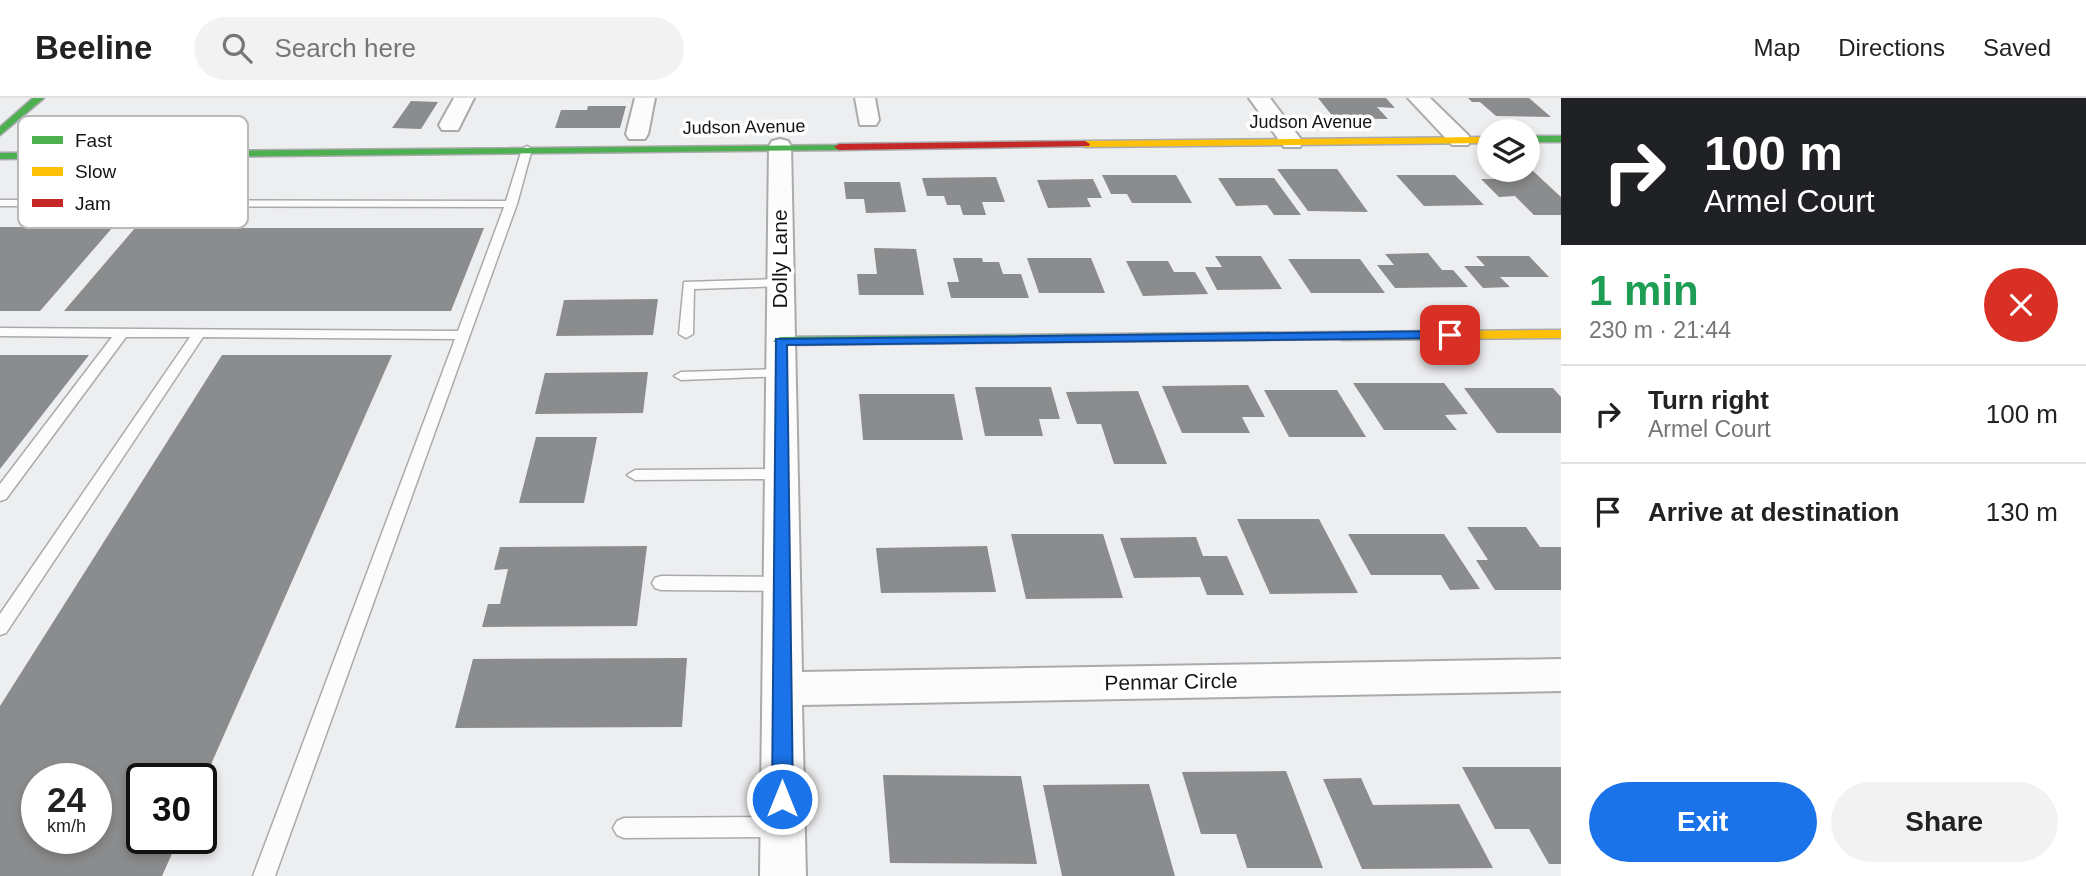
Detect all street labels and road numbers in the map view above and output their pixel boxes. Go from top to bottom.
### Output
street label: Judson Avenue [1250,112,1372,132]
street label: Judson Avenue [682,116,806,138]
street label: Dolly Lane [768,209,791,309]
street label: Penmar Circle [1104,669,1238,694]

